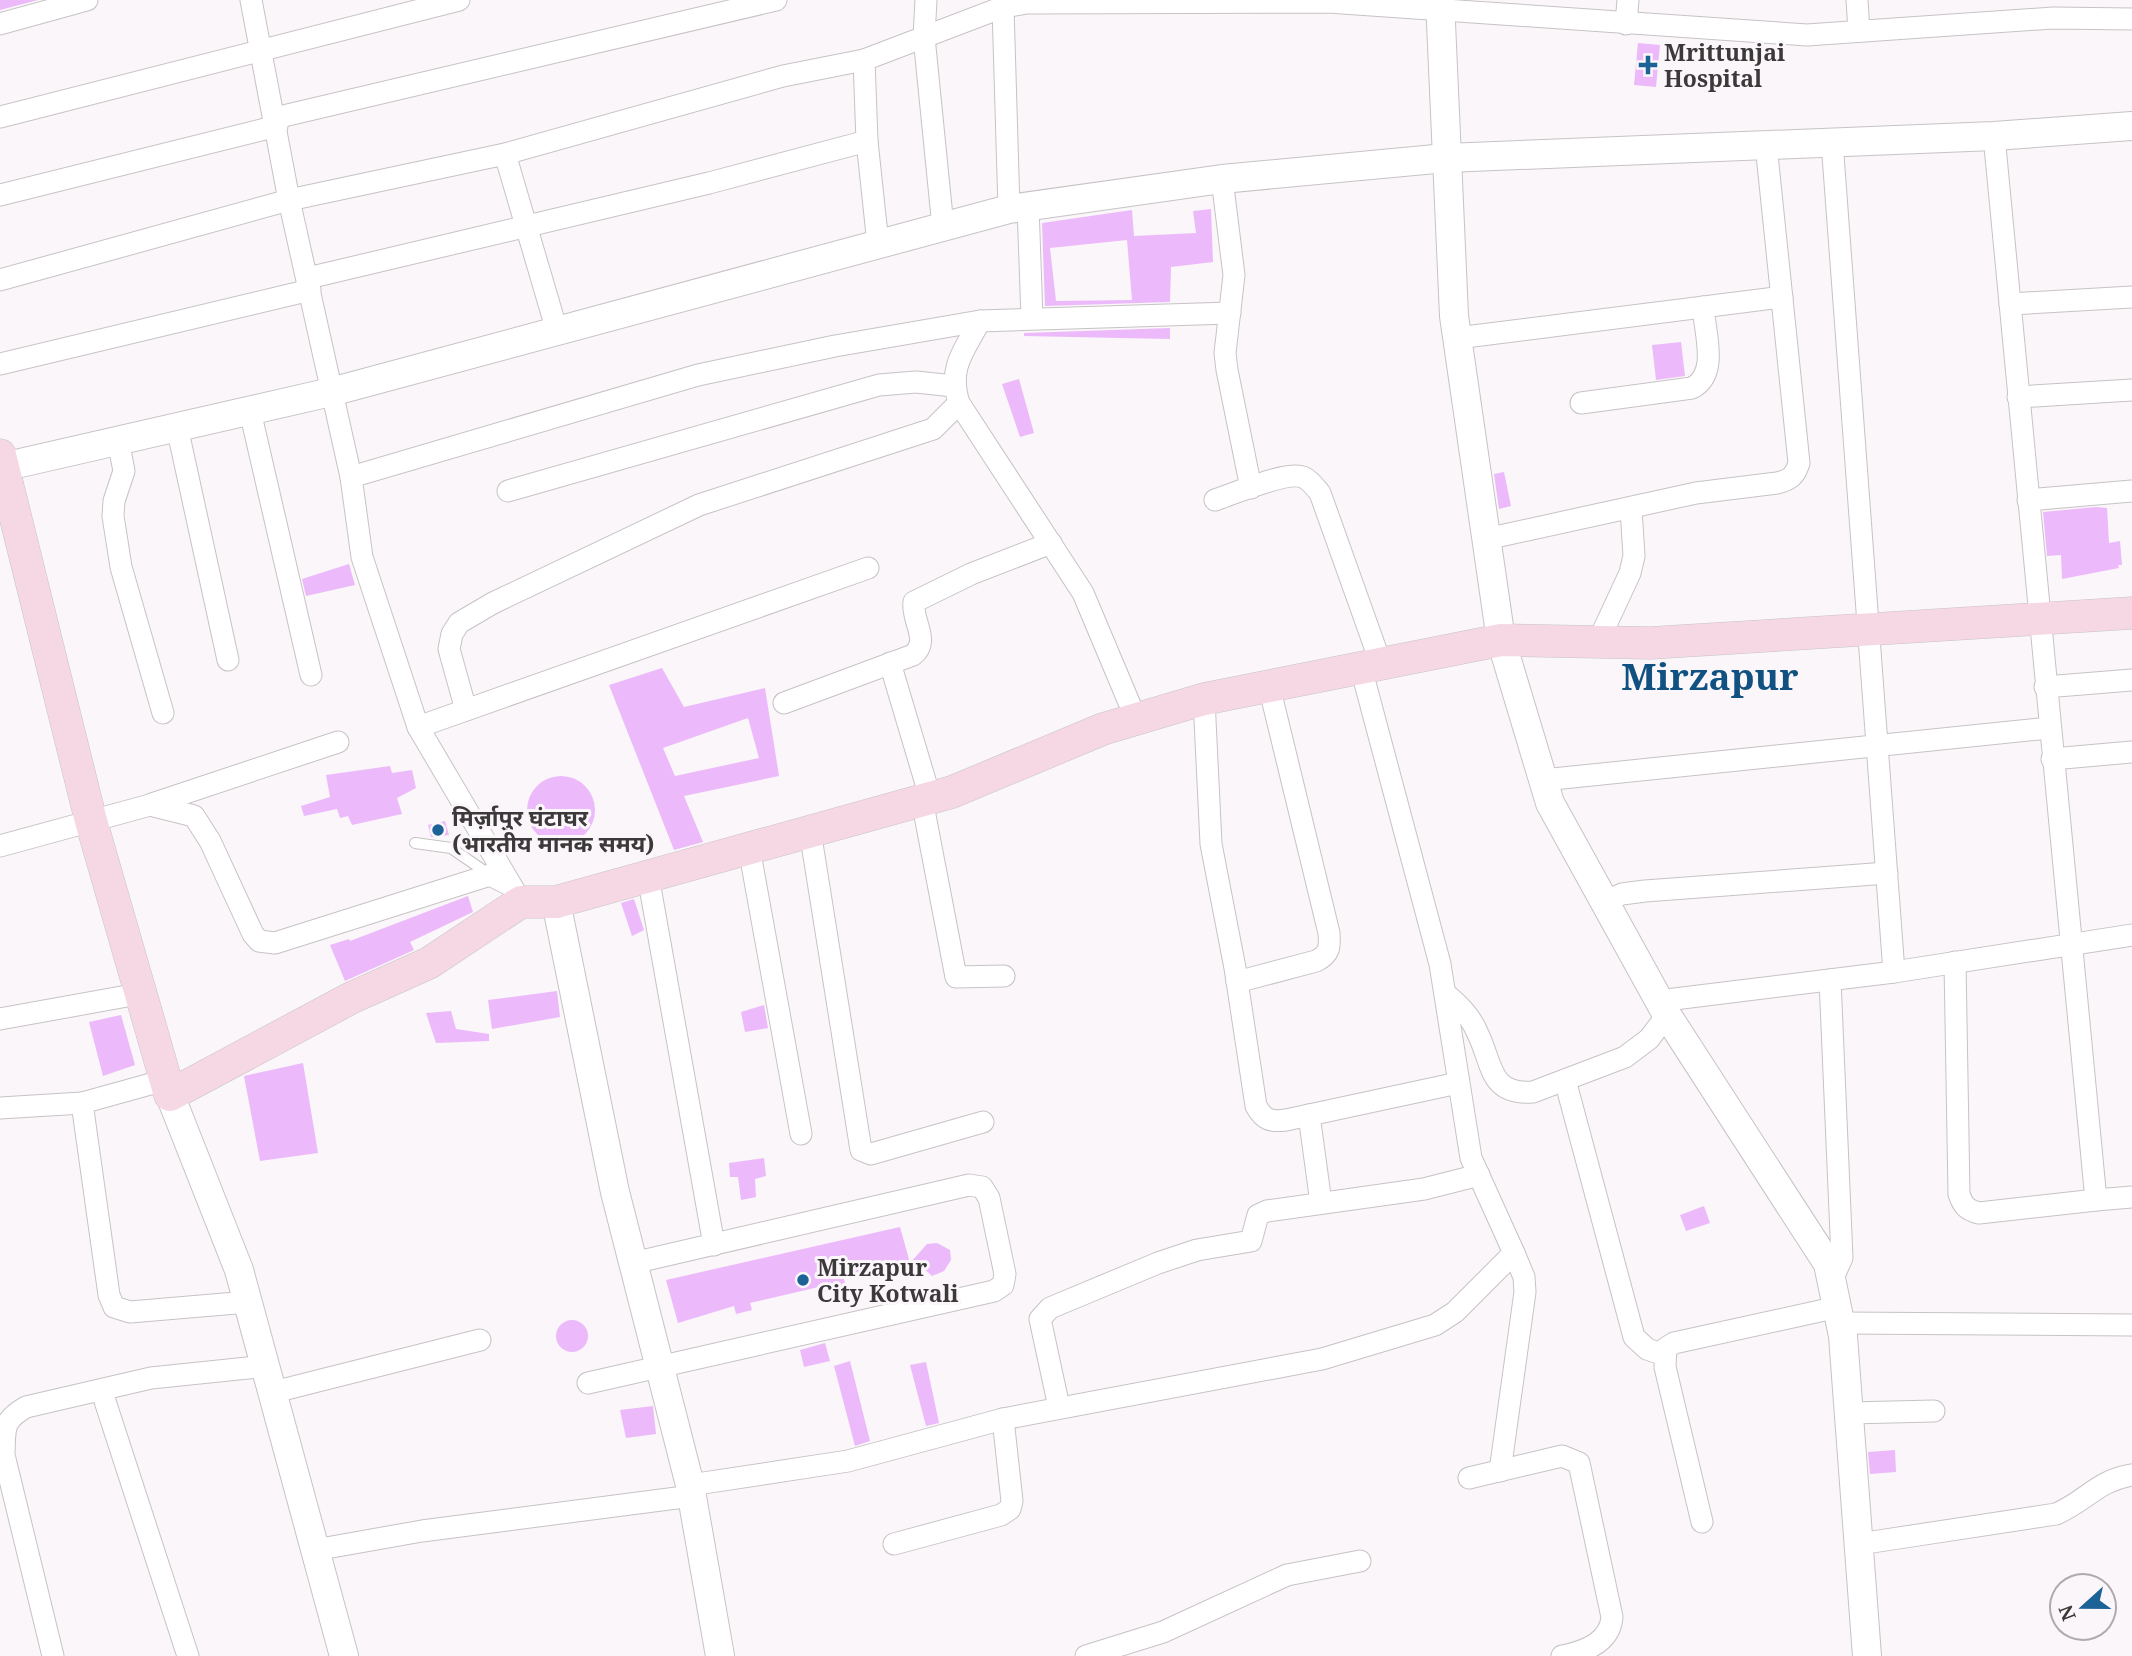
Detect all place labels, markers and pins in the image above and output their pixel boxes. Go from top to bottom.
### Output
place label: Mrittunjai Hospital [1664,36,1785,94]
marker: Mrittunjai Hospital [1638,55,1658,75]
place label: मिर्ज़ापुर घंटाघर (भारतीय मानक समय) [452,801,654,859]
marker: मिर्ज़ापुर घंटाघर (भारतीय मानक समय) [430,822,446,838]
place label: Mirzapur City Kotwali [817,1251,959,1309]
marker: Mirzapur City Kotwali [795,1272,811,1288]

